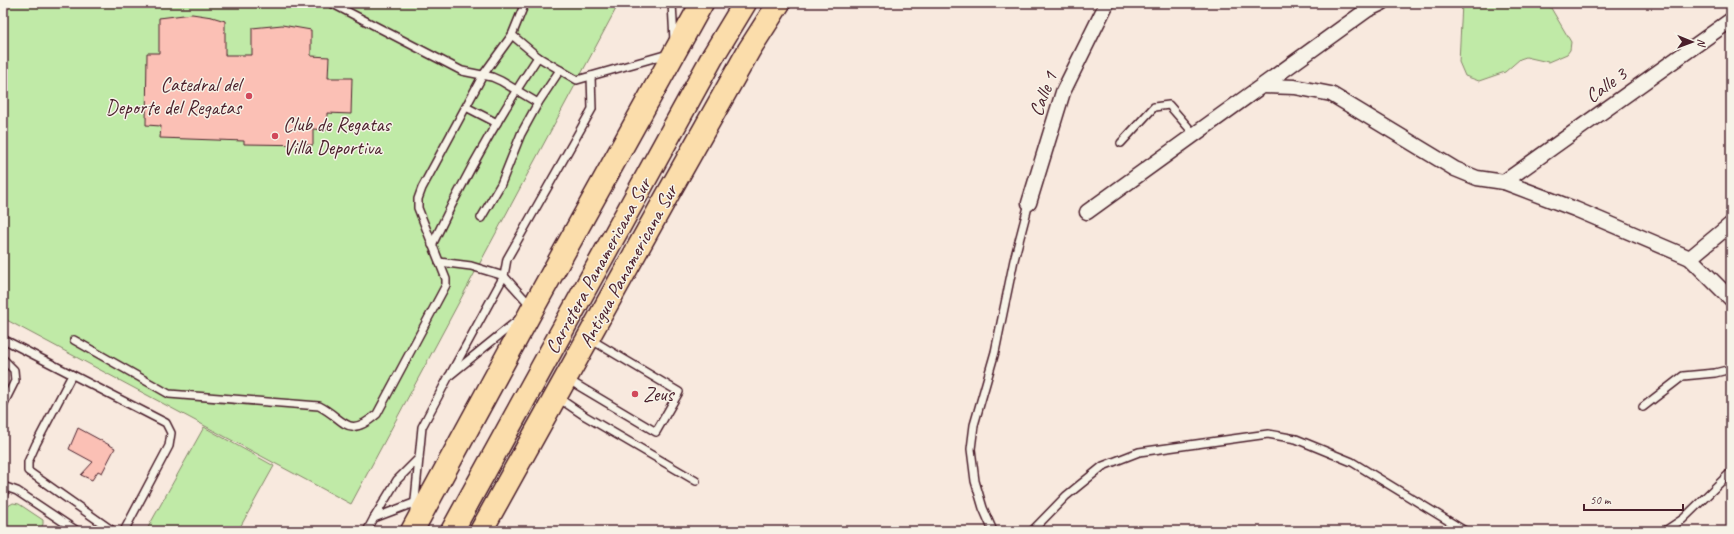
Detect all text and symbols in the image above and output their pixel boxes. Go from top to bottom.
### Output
north arrow [1672,22,1712,62]
text: N [1695,39,1709,48]
street label: Calle 3 [1580,60,1633,108]
street label: Calle 1 [1023,67,1063,120]
place label: Catedral del Deporte del Regatas [106,72,245,120]
marker: Catedral del Deporte del Regatas [244,91,254,101]
place label: Club de Regatas Villa Deportiva [283,112,393,160]
marker: Club de Regatas Villa Deportiva [270,131,280,141]
street label: Carretera Panamericana Sur [539,172,658,358]
street label: Antigua Panamericana Sur [573,179,684,352]
place label: Zeus [643,382,676,407]
marker: Zeus [630,389,640,399]
scale bar [1584,486,1683,512]
text: 50 m [1590,492,1612,508]

